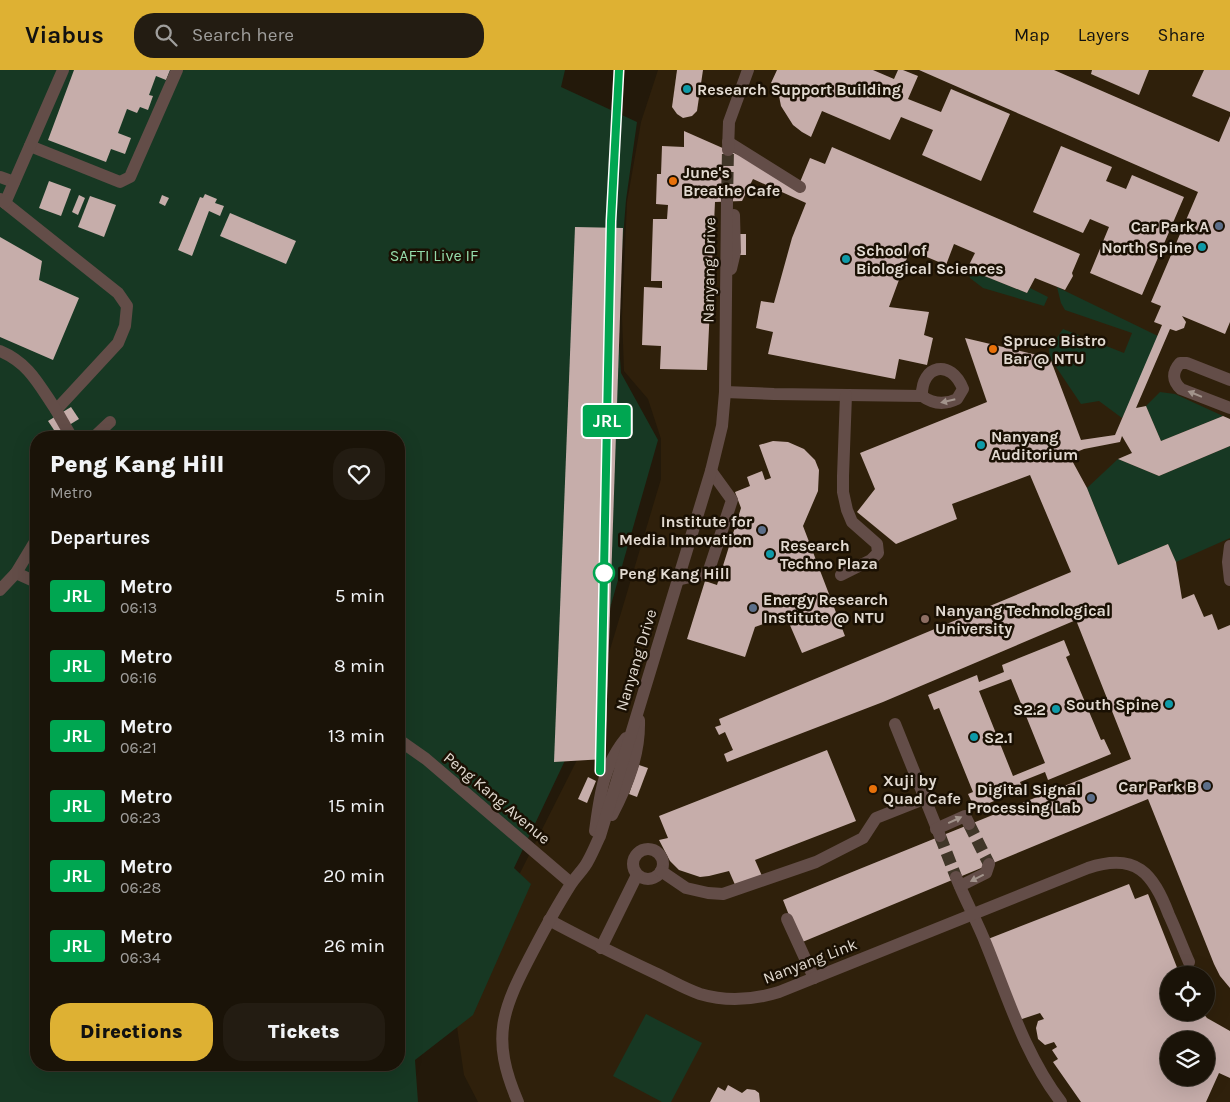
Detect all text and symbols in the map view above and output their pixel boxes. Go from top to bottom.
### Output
search box [134,13,484,58]
text: Viabus [25,21,104,49]
icon: search [152,21,180,49]
text: Search here [192,24,294,46]
text: Map [1014,24,1050,46]
text: Layers [1078,24,1130,46]
text: Share [1158,24,1205,46]
place label: Research Support Building [697,80,901,99]
marker: Research Support Building [681,83,693,95]
place label: June's Breathe Cafe [683,163,780,200]
marker: June's Breathe Cafe [667,175,679,187]
street label: Nanyang Drive [699,217,719,323]
place label: Car Park A [1131,217,1209,236]
marker: Car Park A [1213,220,1225,232]
place label: North Spine [1101,238,1192,257]
place label: School of Biological Sciences [856,241,1004,278]
marker: North Spine [1196,241,1208,253]
park label: SAFTI Live IF [390,246,478,265]
marker: School of Biological Sciences [840,253,852,265]
place label: Spruce Bistro Bar @ NTU [1003,331,1106,368]
marker: Spruce Bistro Bar @ NTU [987,343,999,355]
one-way arrow [1187,390,1202,398]
one-way arrow [940,397,956,405]
line badge: JRL [578,405,636,437]
text: JRL [593,410,621,432]
place label: Nanyang Auditorium [991,427,1078,464]
marker: Nanyang Auditorium [975,439,987,451]
button: heart [333,448,385,500]
text: Peng Kang Hill [50,450,225,478]
text: Metro [50,483,92,502]
place label: Institute for Media Innovation [619,512,753,549]
marker: Institute for Media Innovation [756,524,768,536]
text: Departures [50,527,150,549]
place label: Research Techno Plaza [780,536,878,573]
marker: Research Techno Plaza [764,548,776,560]
marker: Peng Kang Hill [593,562,615,584]
place label: Peng Kang Hill [619,564,730,583]
text: Metro [120,576,172,598]
text: JRL [63,585,92,607]
text: 5 min [335,585,385,607]
place label: Energy Research Institute @ NTU [763,590,888,627]
text: 06:13 [120,598,157,617]
place label: Nanyang Technological University [935,601,1111,638]
marker: Energy Research Institute @ NTU [747,602,759,614]
street label: Nanyang Drive [611,607,661,713]
marker: Nanyang Technological University [919,613,931,625]
text: Metro [120,646,172,668]
text: JRL [63,655,92,677]
text: 8 min [334,655,385,677]
text: 06:16 [120,668,157,687]
place label: South Spine [1066,695,1159,714]
marker: South Spine [1163,698,1175,710]
place label: S2.2 [1013,700,1046,719]
marker: S2.2 [1050,703,1062,715]
text: Metro [120,716,172,738]
text: JRL [63,725,92,747]
text: 13 min [328,725,385,747]
place label: S2.1 [984,728,1013,747]
marker: S2.1 [968,731,980,743]
text: 06:21 [120,738,157,757]
street label: Peng Kang Avenue [440,748,554,848]
place label: Xuji by Quad Cafe [883,771,961,808]
place label: Car Park B [1118,777,1197,796]
place label: Digital Signal Processing Lab [967,780,1081,817]
marker: Car Park B [1201,780,1213,792]
marker: Xuji by Quad Cafe [867,783,879,795]
text: Metro [120,786,172,808]
marker: Digital Signal Processing Lab [1085,792,1097,804]
text: JRL [63,795,92,817]
text: 15 min [329,795,385,817]
text: 06:23 [120,808,161,827]
one-way arrow [948,816,962,824]
text: Metro [120,856,172,878]
text: JRL [63,865,92,887]
text: 20 min [323,865,385,887]
one-way arrow [970,874,985,882]
text: 06:28 [120,878,161,897]
text: Metro [120,926,172,948]
street label: Nanyang Link [760,934,860,988]
text: JRL [63,935,92,957]
text: 26 min [324,935,385,957]
text: 06:34 [120,948,161,967]
map controls [1160,966,1215,1086]
button: locate [1160,966,1215,1021]
button: Directions [50,1003,213,1061]
button: Tickets [223,1003,385,1061]
button: layers [1160,1031,1215,1086]

